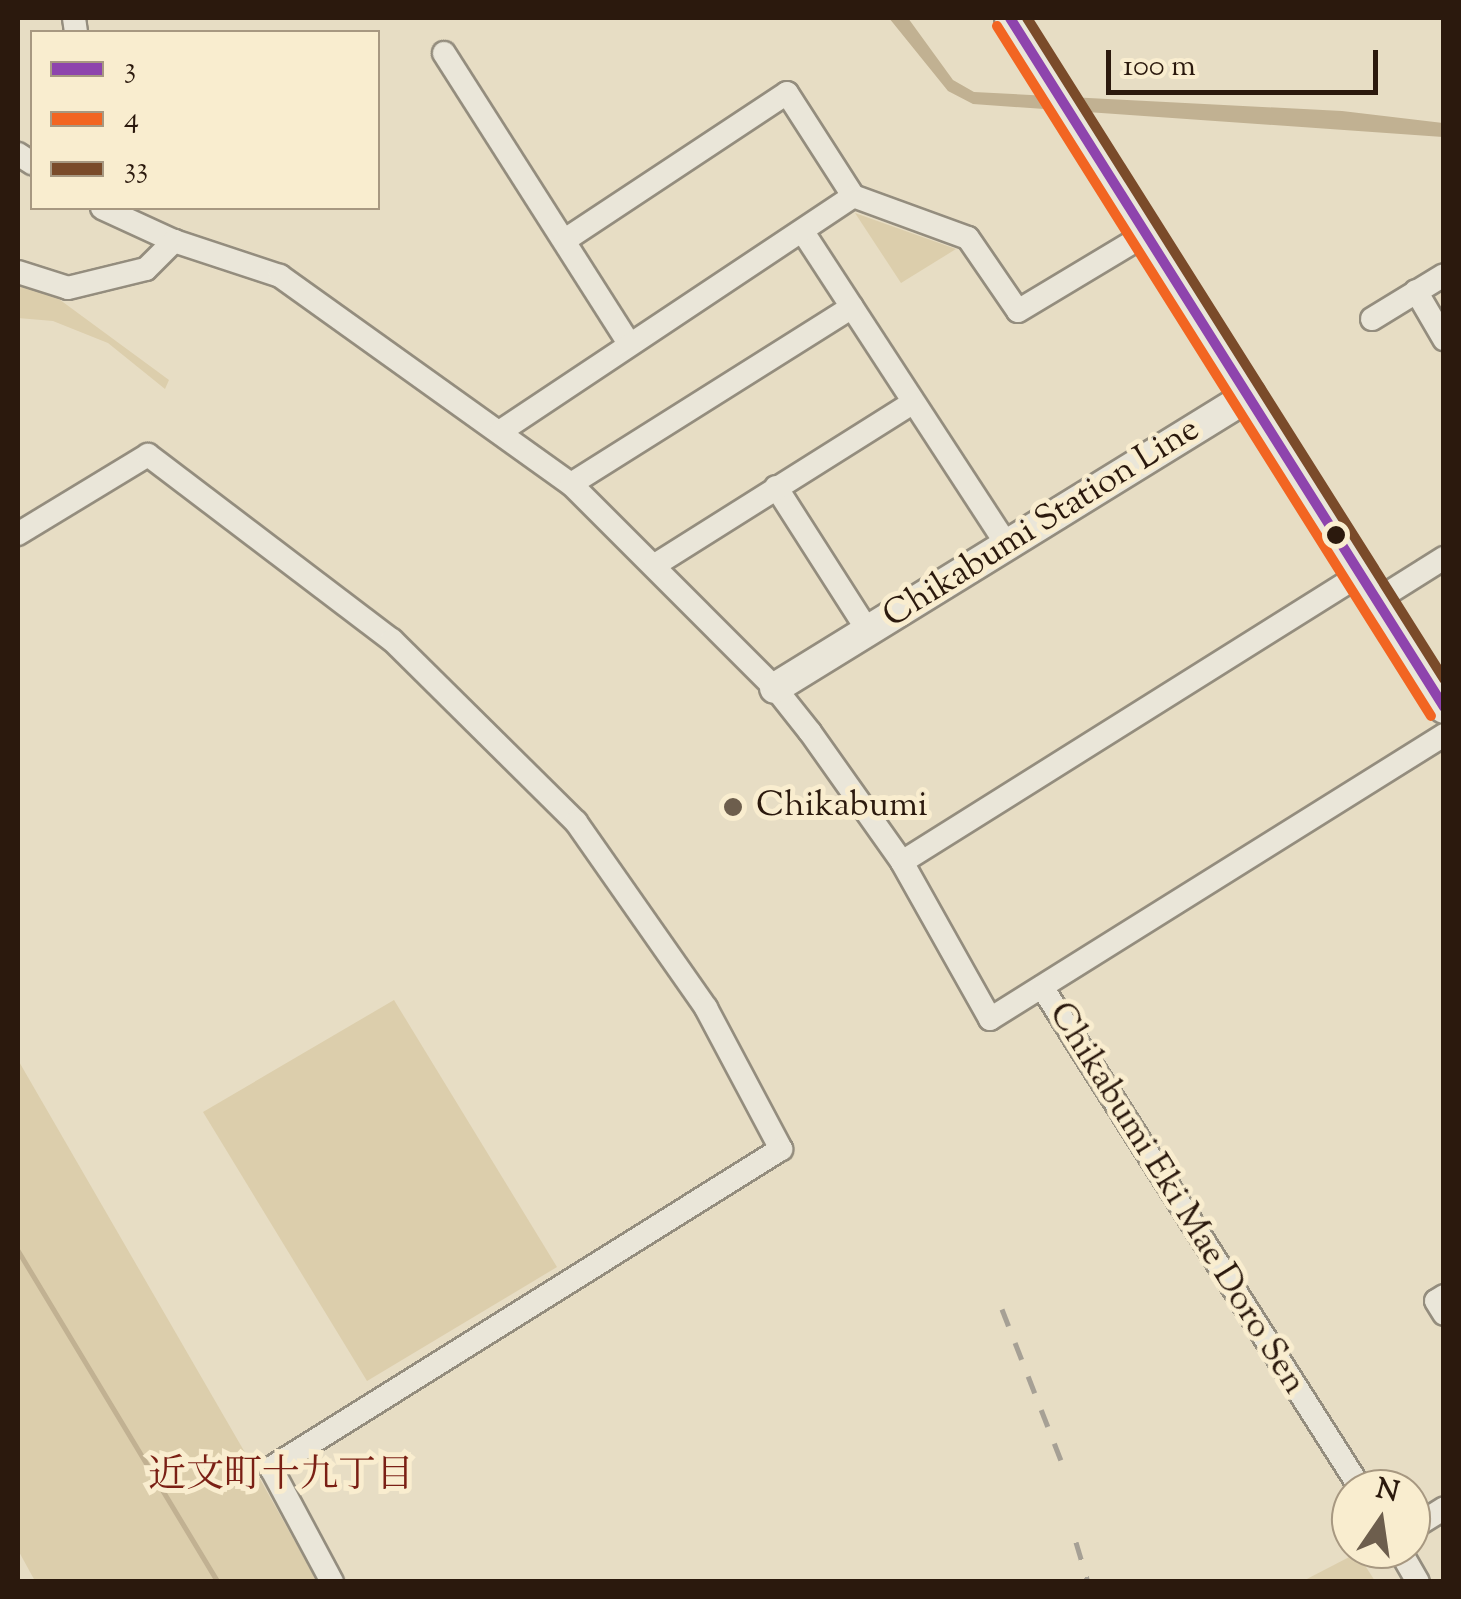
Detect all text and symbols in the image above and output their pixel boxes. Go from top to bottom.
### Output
legend [30,30,380,210]
scale bar [1111,30,1384,92]
text: 100 m [1123,46,1196,89]
text: 3 [124,48,136,91]
text: 4 [124,98,139,141]
text: 33 [124,148,148,191]
street label: Chikabumi Station Line [876,410,1208,638]
unlabelled marker [1326,525,1346,545]
place label: Chikabumi [756,786,928,828]
marker: Chikabumi [720,794,746,820]
street label: Chikabumi Eki Mae Doro Sen [1038,996,1314,1402]
district label: 近文町十九丁目 [148,1455,414,1501]
north arrow [1331,1469,1431,1569]
text: N [1372,1470,1403,1514]

